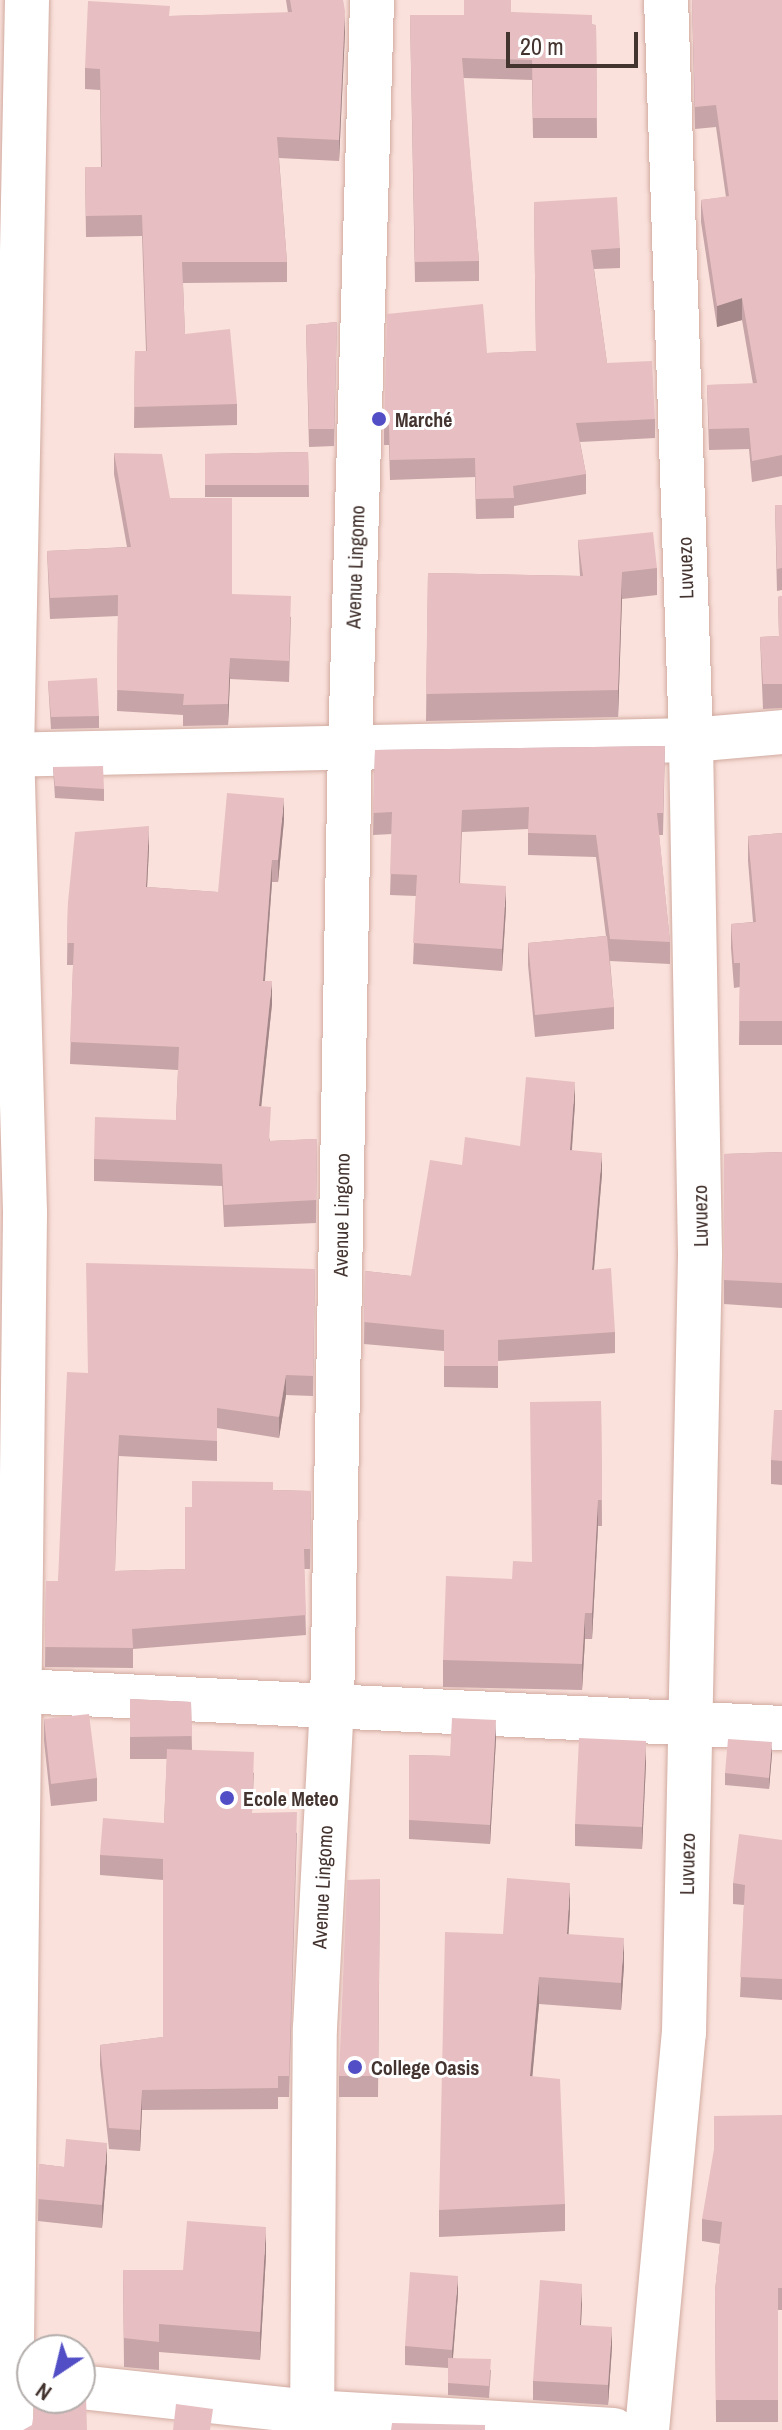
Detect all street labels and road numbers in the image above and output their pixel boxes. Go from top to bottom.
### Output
street label: Avenue Lingomo [341,505,369,629]
street label: Luvuezo [672,537,698,599]
street label: Avenue Lingomo [328,1153,354,1277]
street label: Luvuezo [687,1185,713,1247]
street label: Avenue Lingomo [307,1825,337,1949]
street label: Luvuezo [674,1833,700,1895]

